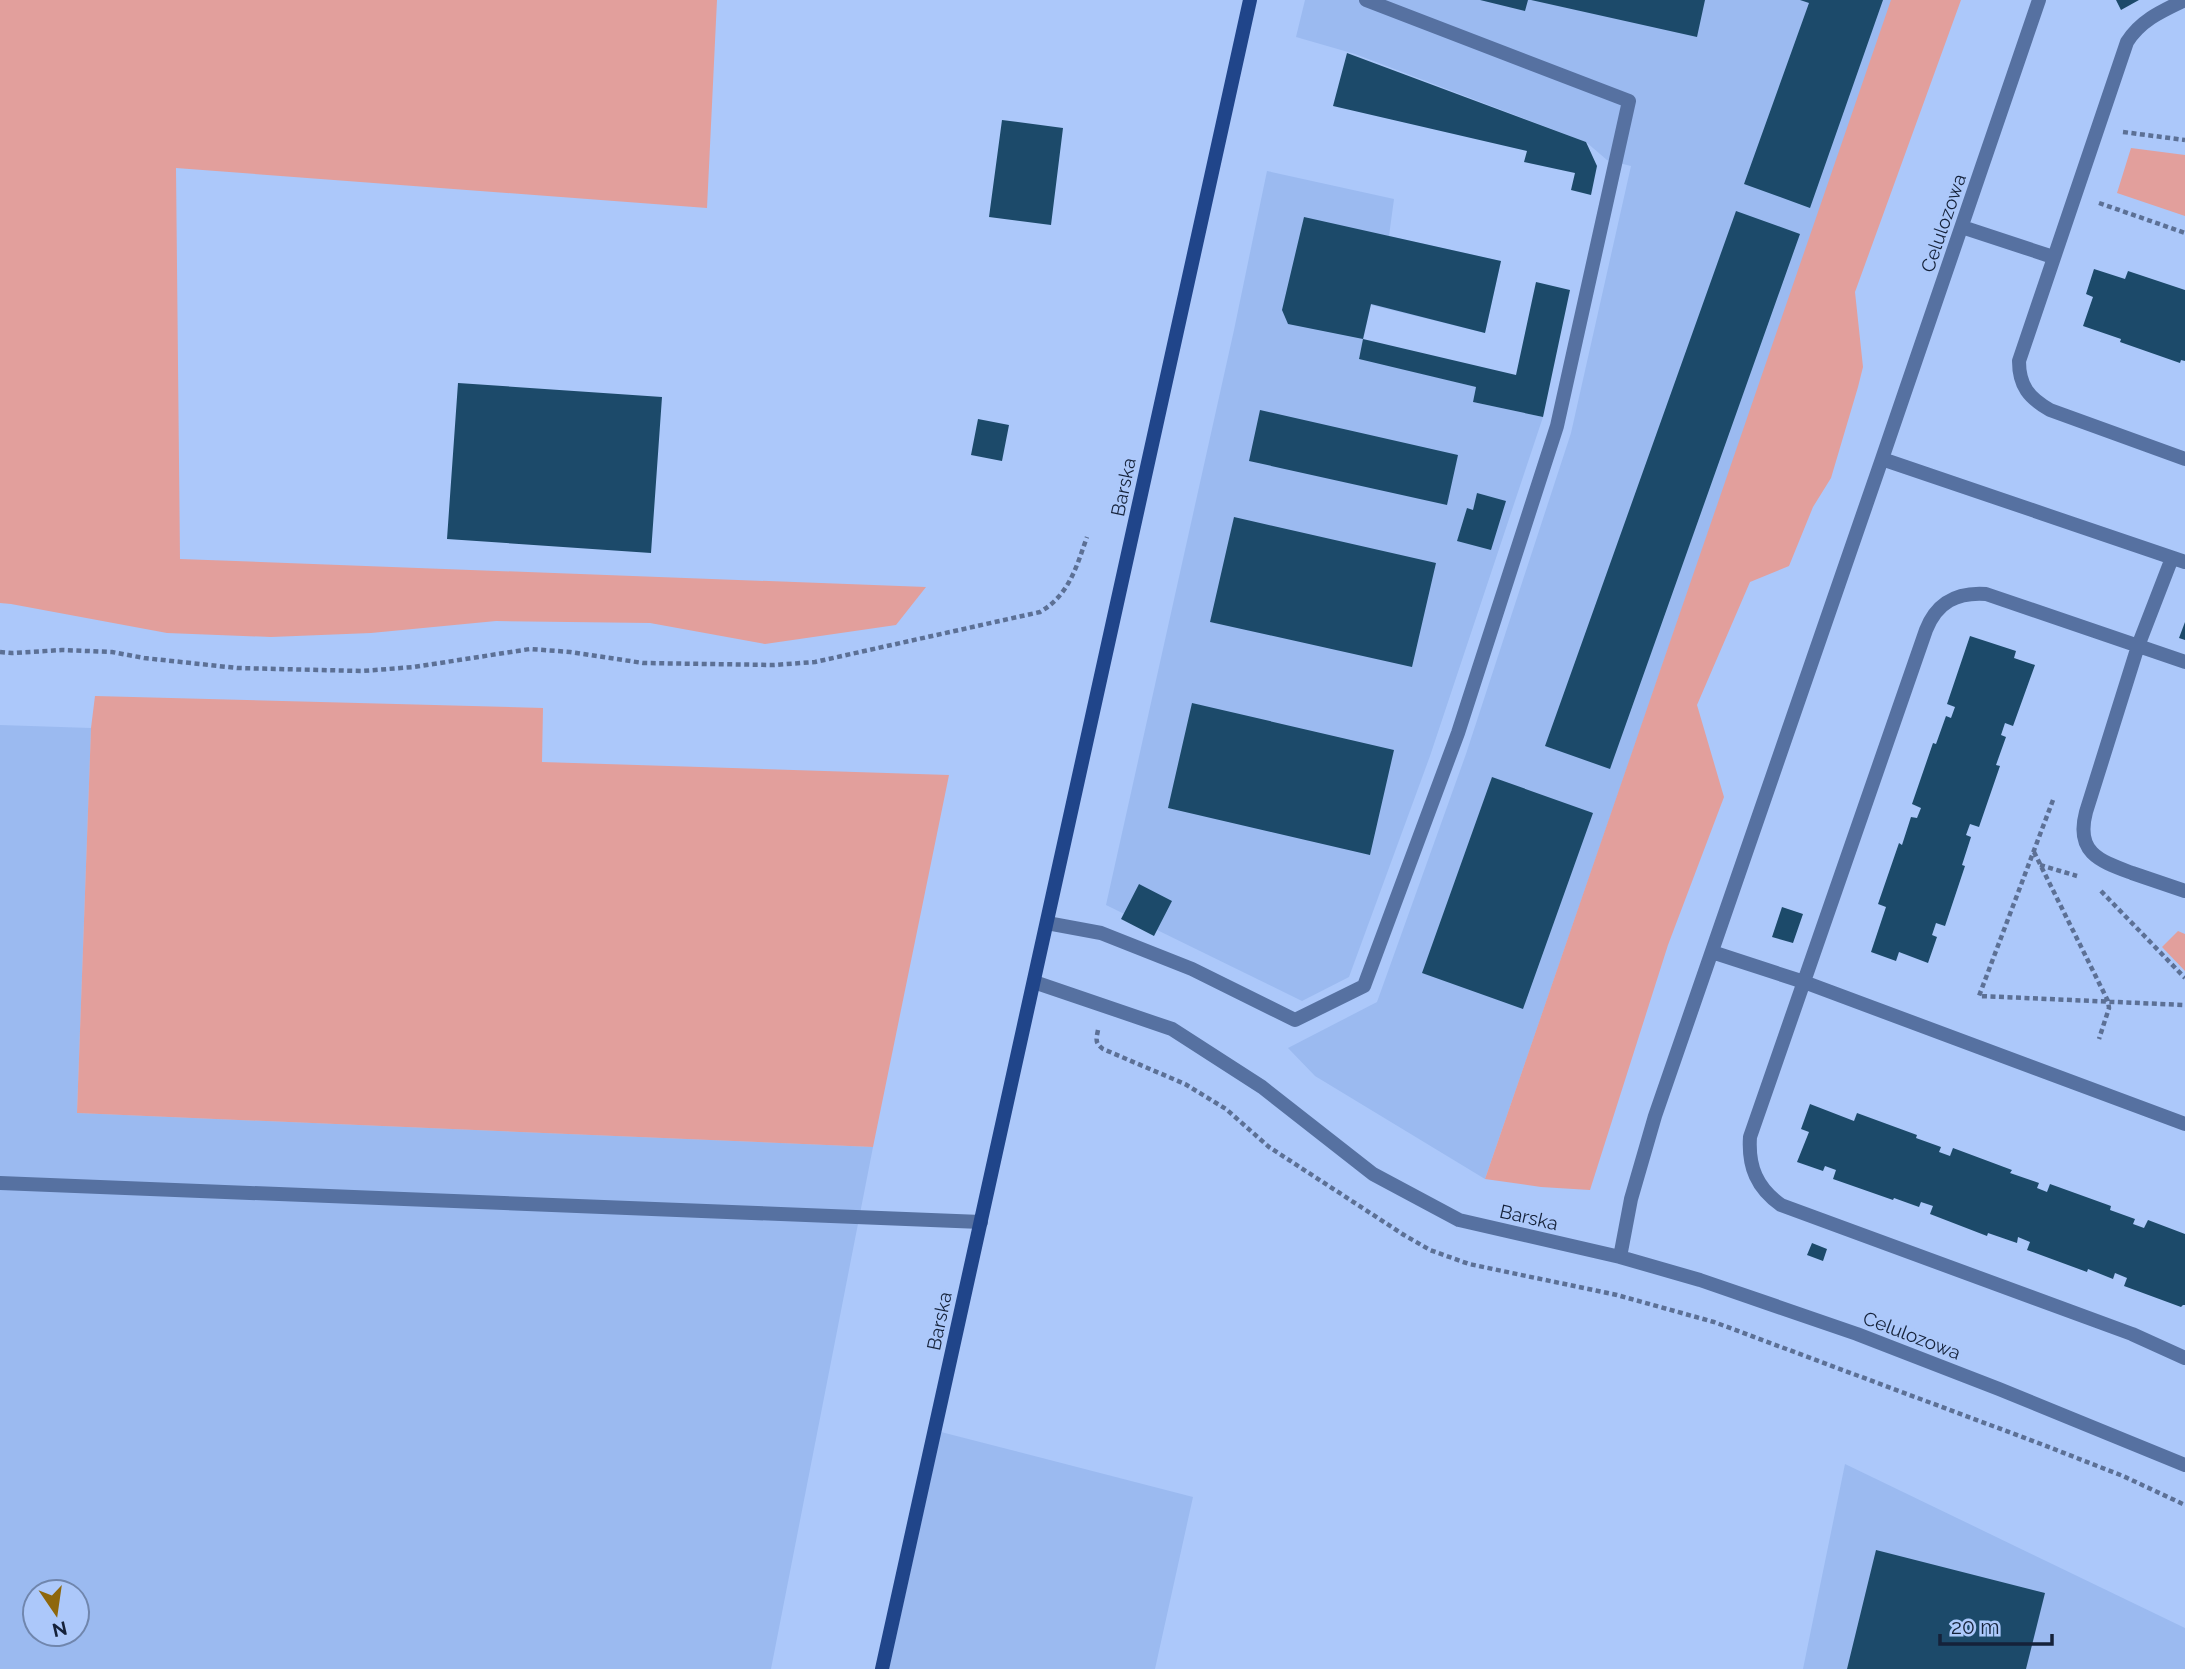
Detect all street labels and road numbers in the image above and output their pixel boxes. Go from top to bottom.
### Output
street label: Celulozowa [1916,171,1970,275]
street label: Barska [1106,456,1140,518]
street label: Barska [1498,1200,1560,1234]
street label: Barska [922,1290,956,1352]
street label: Celulozowa [1860,1306,1964,1364]

